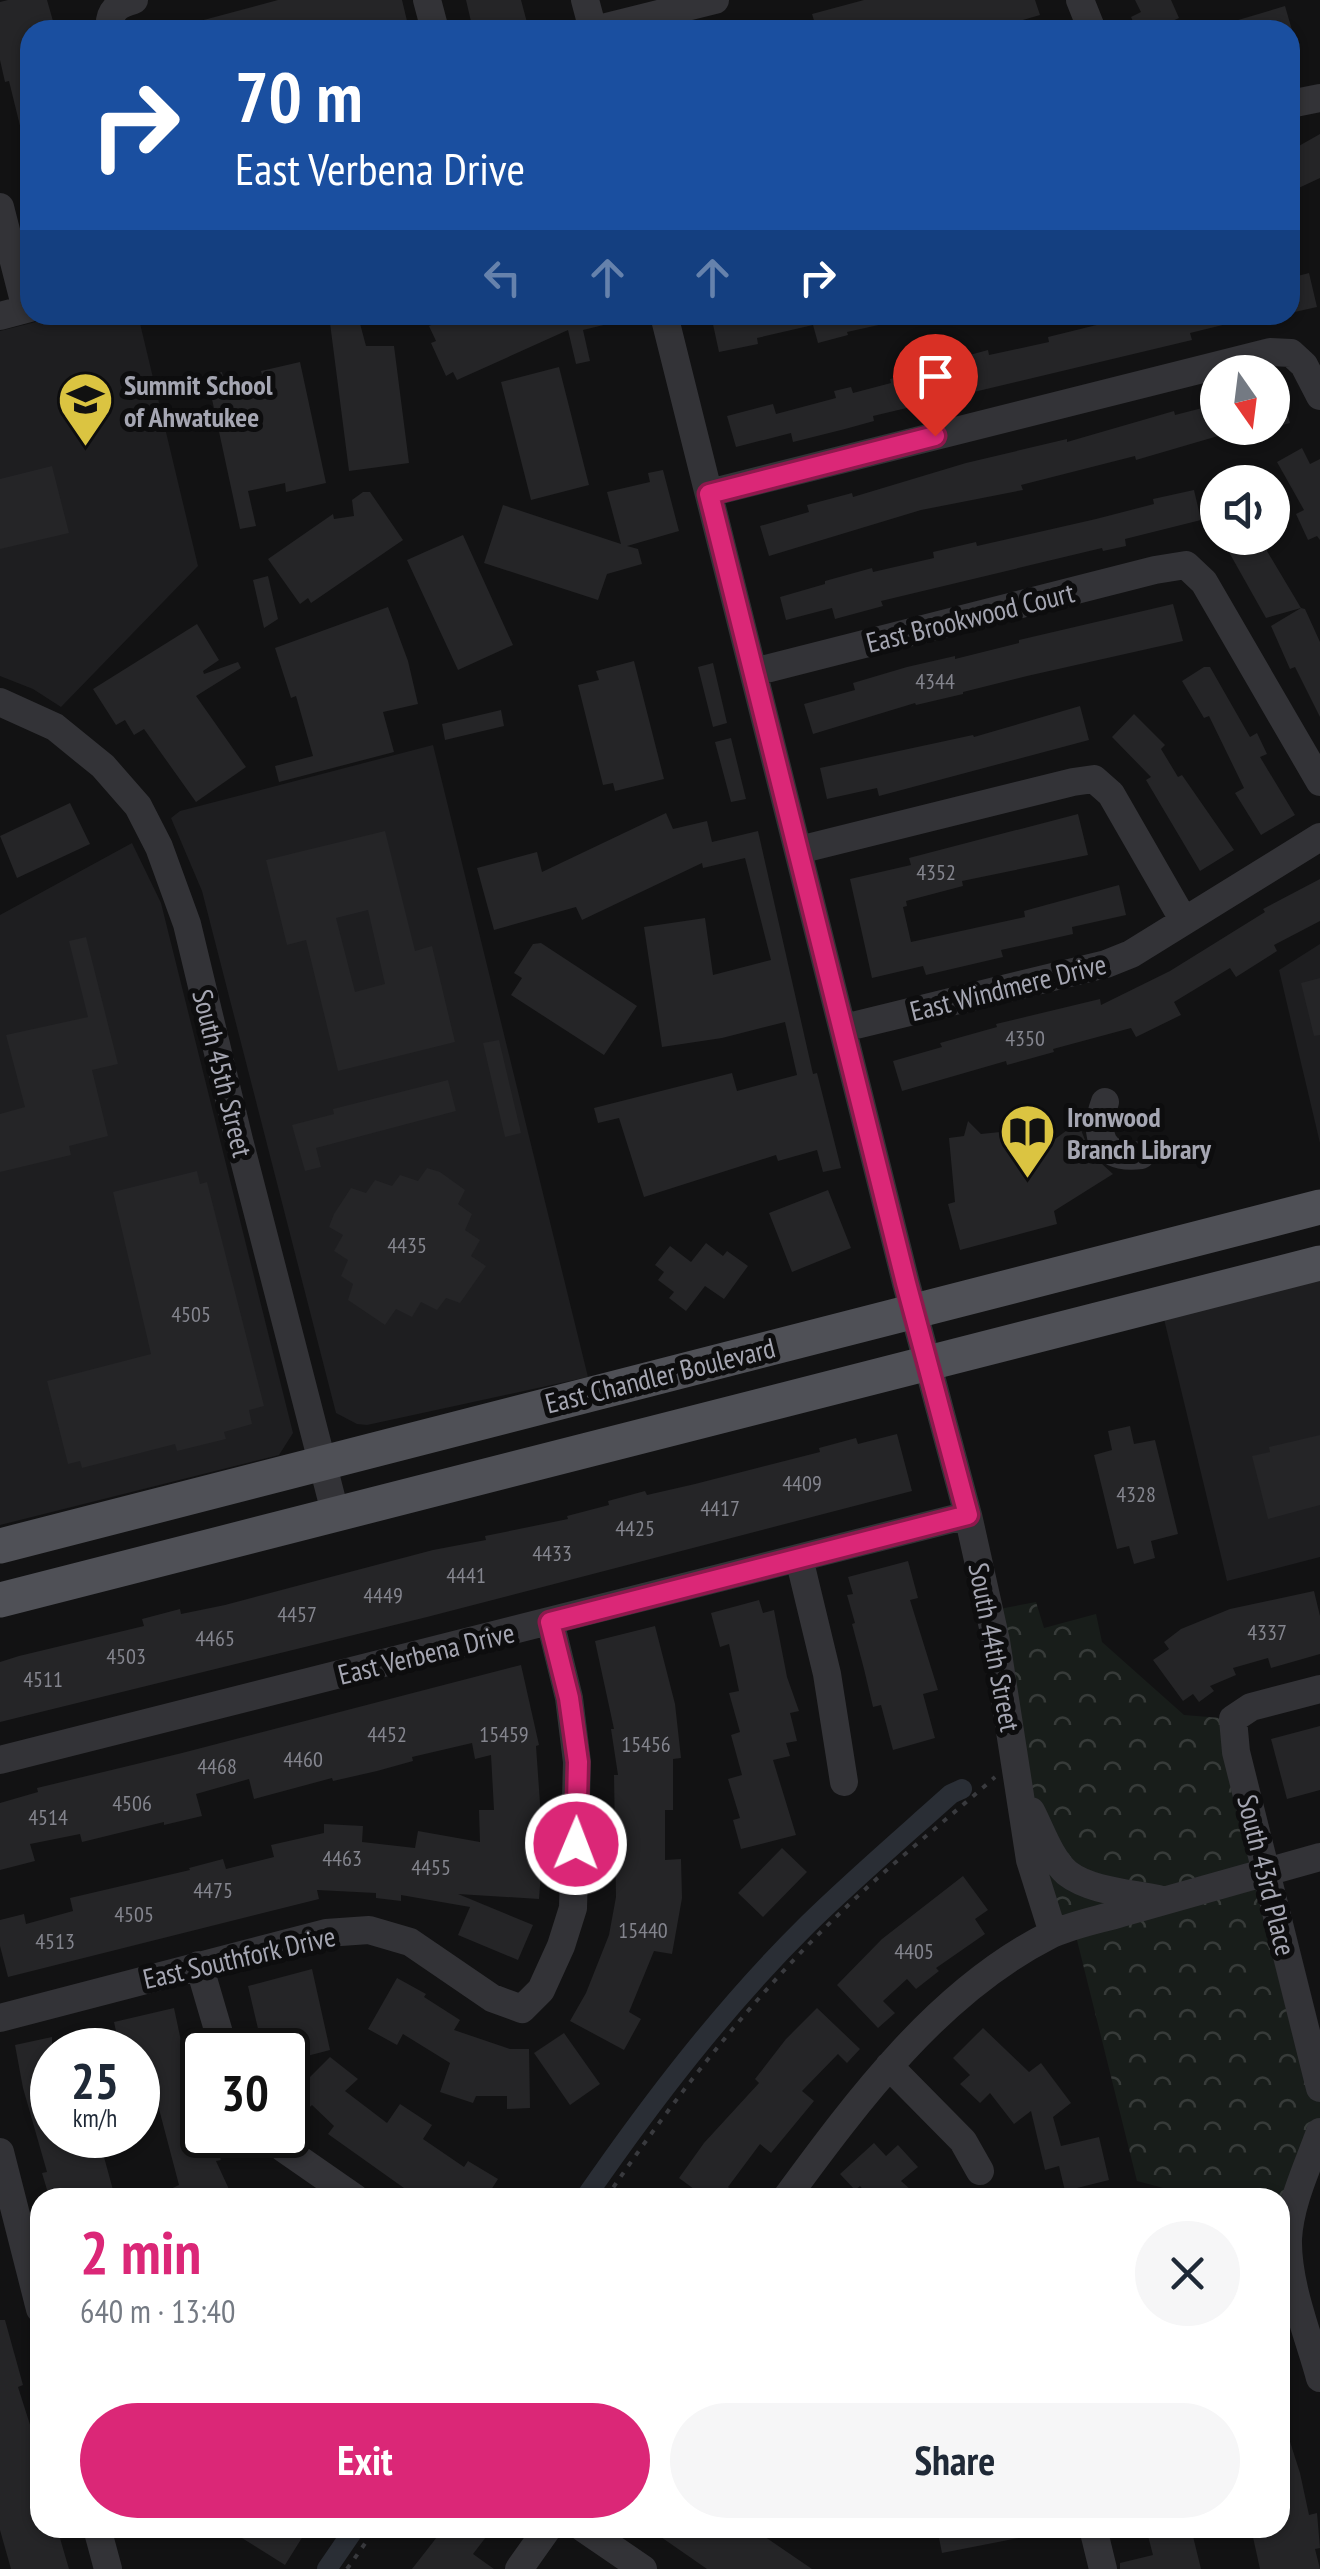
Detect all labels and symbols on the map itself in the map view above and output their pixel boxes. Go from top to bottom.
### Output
pin [893,334,978,437]
north arrow [1200,355,1290,445]
place label: Summit School of Ahwatukee [124,366,273,435]
school or university icon: Summit School of Ahwatukee [55,370,115,449]
street label: East Brookwood Court [862,573,1078,661]
house number: 4344 [915,667,955,695]
house number: 4352 [916,858,956,886]
street label: East Windmere Drive [906,945,1110,1029]
street label: South 45th Street [184,985,262,1161]
house number: 4350 [1005,1024,1045,1052]
place label: Ironwood Branch Library [1067,1098,1212,1167]
library icon: Ironwood Branch Library [998,1102,1058,1181]
house number: 4435 [387,1231,427,1259]
house number: 4505 [171,1300,211,1328]
street label: East Chandler Boulevard [541,1329,779,1421]
house number: 4409 [782,1469,822,1497]
house number: 4328 [1116,1480,1156,1508]
house number: 4417 [700,1494,740,1522]
house number: 4425 [615,1514,655,1542]
house number: 4433 [532,1539,572,1567]
street label: South 44th Street [960,1559,1030,1735]
house number: 4441 [446,1561,486,1589]
house number: 4449 [363,1581,403,1609]
house number: 4457 [277,1600,317,1628]
street label: East Verbena Drive [334,1613,518,1693]
house number: 4337 [1247,1618,1287,1646]
house number: 4465 [195,1624,235,1652]
house number: 4503 [106,1642,146,1670]
house number: 4511 [23,1665,63,1693]
house number: 4452 [367,1720,407,1748]
house number: 15459 [479,1720,529,1748]
house number: 15456 [621,1730,671,1758]
house number: 4460 [283,1745,323,1773]
house number: 4468 [197,1752,237,1780]
house number: 4506 [112,1789,152,1817]
street label: South 43rd Place [1229,1791,1305,1959]
position arrow [524,1792,628,1896]
house number: 4514 [28,1803,68,1831]
house number: 4463 [322,1844,362,1872]
house number: 4455 [411,1853,451,1881]
house number: 4475 [193,1876,233,1904]
house number: 4505 [114,1900,154,1928]
house number: 15440 [618,1916,668,1944]
street label: East Southfork Drive [139,1917,339,1997]
house number: 4513 [35,1927,75,1955]
house number: 4405 [894,1937,934,1965]
speed limit sign: 30 [180,2028,310,2158]

